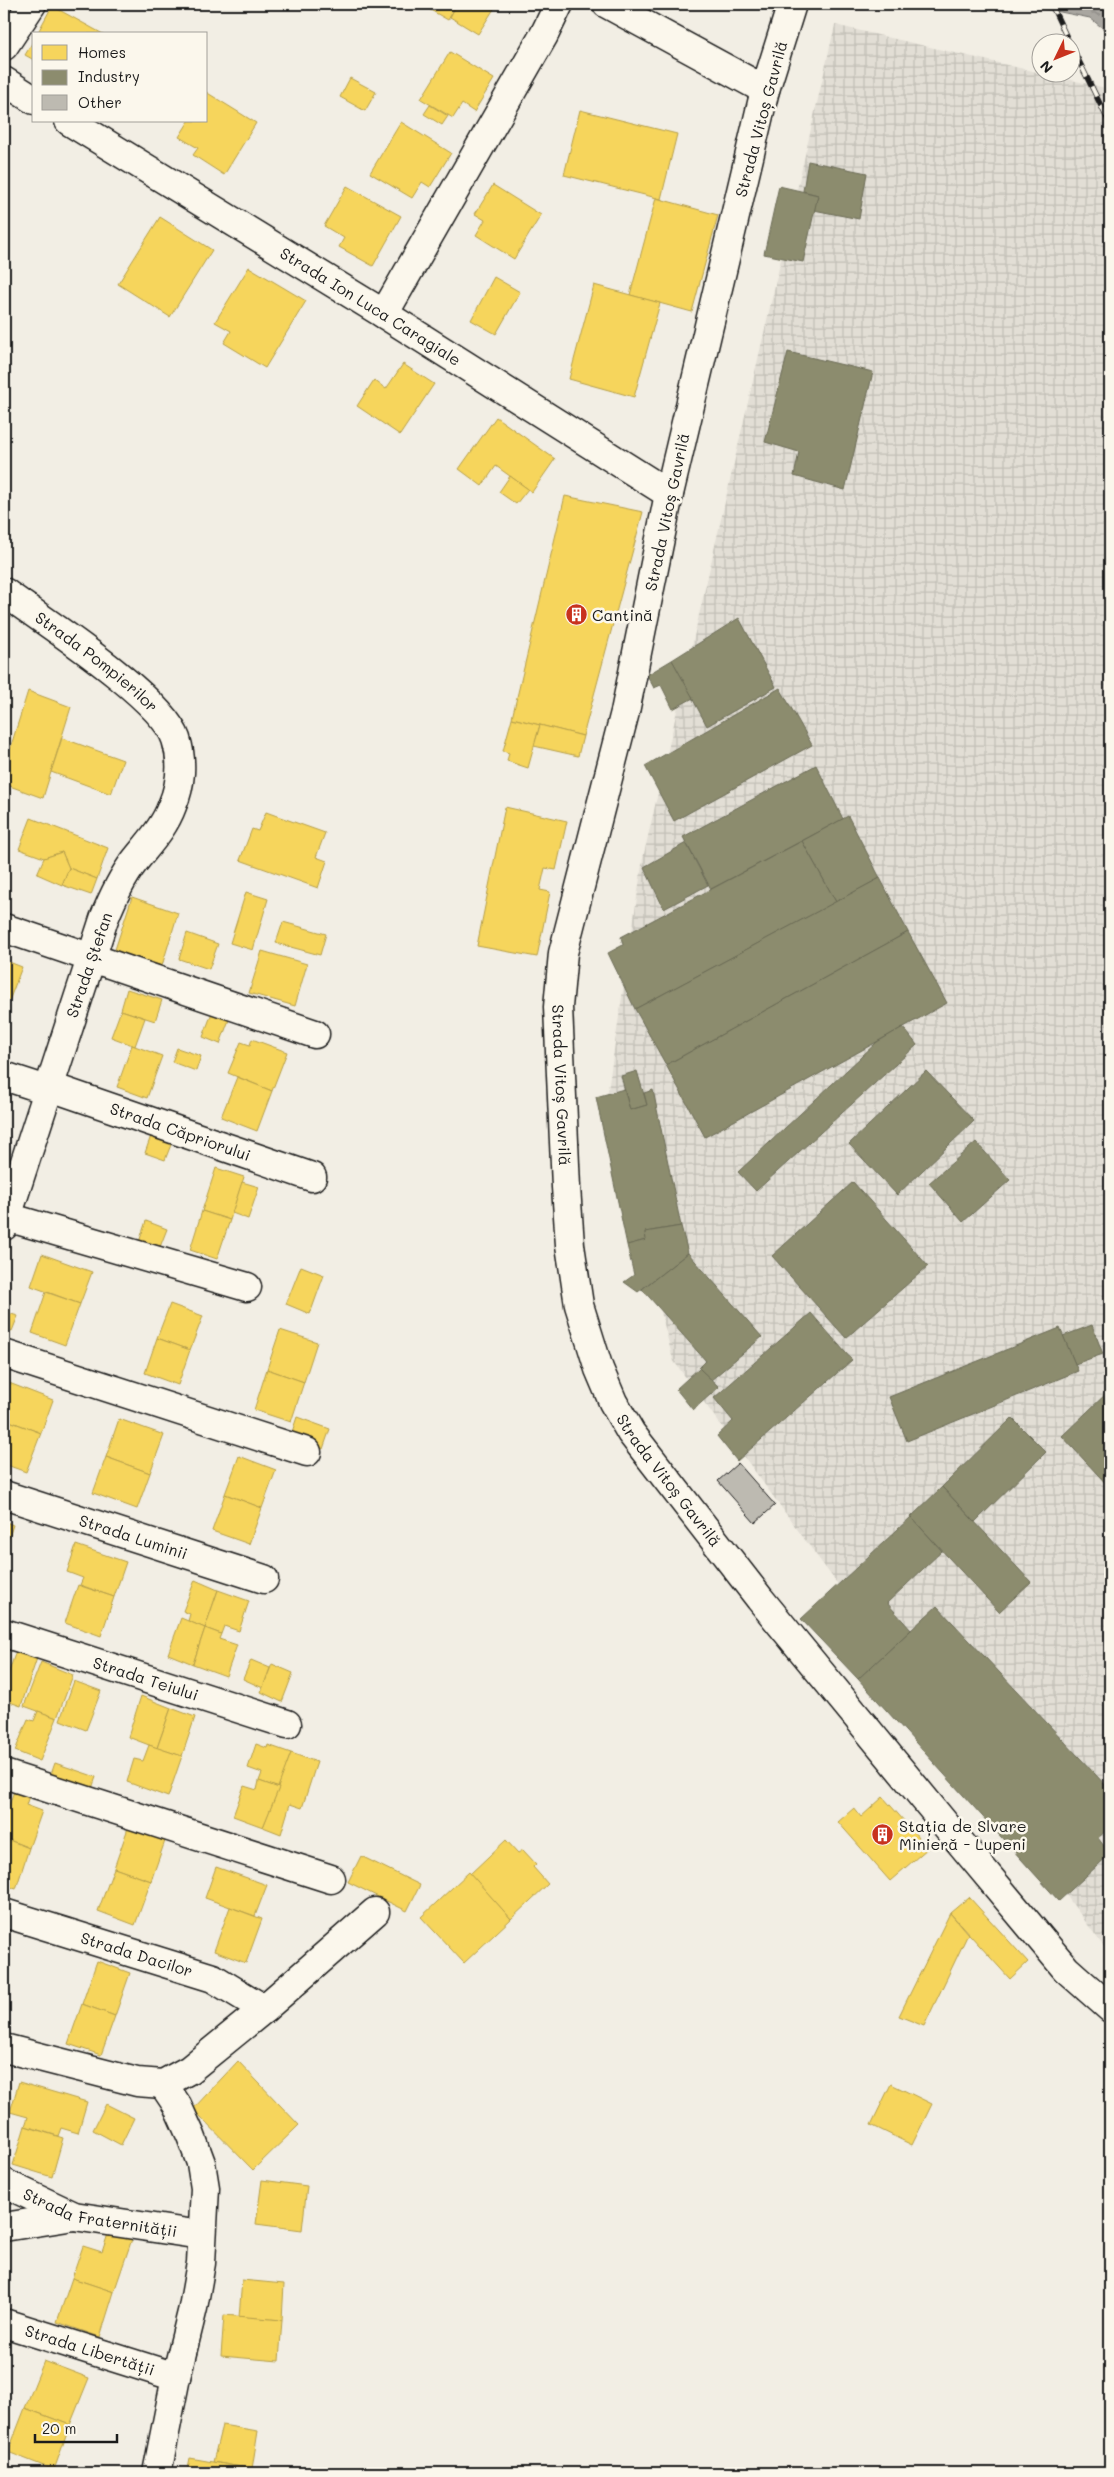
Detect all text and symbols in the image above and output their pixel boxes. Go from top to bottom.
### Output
legend [32,32,208,122]
north arrow [1032,32,1082,82]
street label: Strada Vitoș Gavrilă [730,38,792,200]
text: Homes [78,42,126,62]
text: N [1036,57,1057,78]
text: Industry [78,66,140,86]
text: Other [78,92,122,112]
street label: Strada Ion Luca Caragiale [276,242,465,370]
street label: Strada Vitoș Gavrilă [639,431,695,593]
building icon: Cantină [564,603,588,627]
place label: Cantină [592,604,653,625]
street label: Strada Pompierilor [31,606,163,716]
street label: Strada Ștefan [61,909,117,1021]
street label: Strada Vitoș Gavrilă [548,1004,576,1166]
street label: Strada Căpriorului [107,1097,254,1165]
street label: Strada Vitoș Gavrilă [612,1410,726,1551]
street label: Strada Luminii [77,1509,190,1564]
street label: Strada Teiului [91,1651,201,1705]
place label: Stația de Slvare Minieră - Lupeni [899,1815,1027,1854]
building icon: Stația de Slvare Minieră - Lupeni [871,1823,895,1847]
street label: Strada Dacilor [78,1927,195,1981]
street label: Strada Fraternității [20,2183,179,2241]
street label: Strada Libertății [23,2319,157,2380]
scale bar [35,2412,118,2444]
text: 20 m [42,2418,76,2438]

